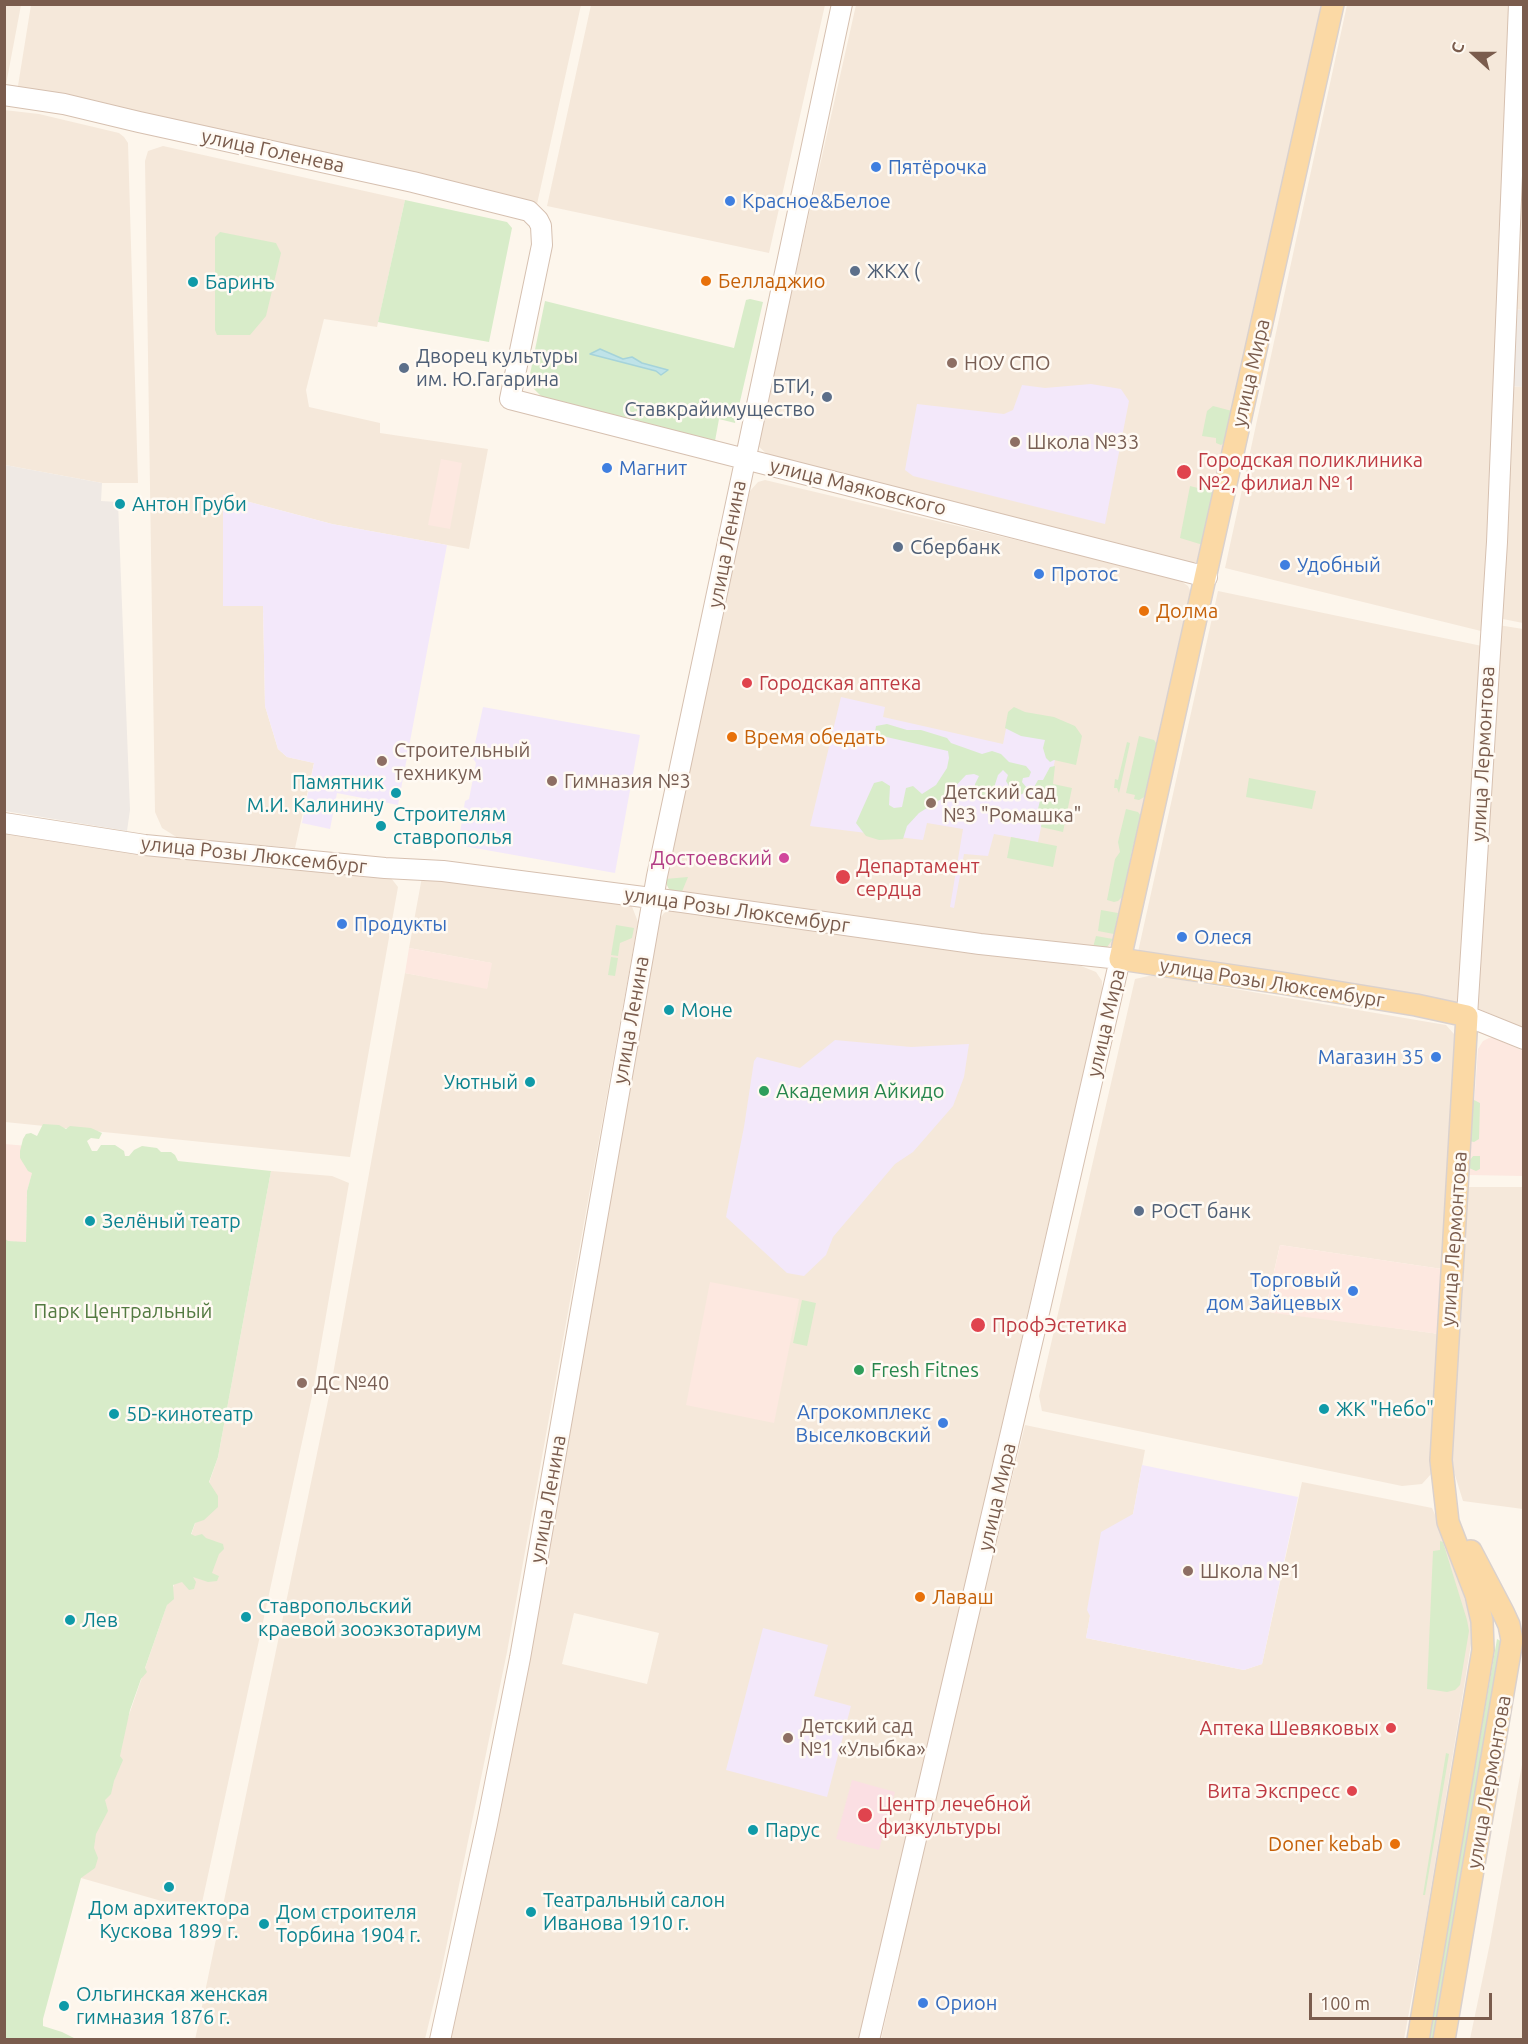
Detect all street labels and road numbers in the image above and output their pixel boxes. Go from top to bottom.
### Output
street label: улица Голенева [199,124,347,178]
street label: улица Мира [1227,316,1275,430]
street label: улица Маяковского [767,453,949,521]
street label: улица Ленина [703,478,751,610]
street label: улица Лермонтова [1466,666,1500,842]
street label: улица Розы Люксембург [140,831,368,879]
street label: улица Розы Люксембург [623,882,851,938]
street label: улица Розы Люксембург [1158,953,1386,1013]
street label: улица Ленина [608,954,654,1086]
street label: улица Мира [1082,966,1130,1080]
street label: улица Лермонтова [1436,1151,1472,1327]
street label: улица Ленина [525,1433,571,1565]
street label: улица Мира [973,1440,1021,1554]
street label: улица Лермонтова [1462,1693,1516,1871]

